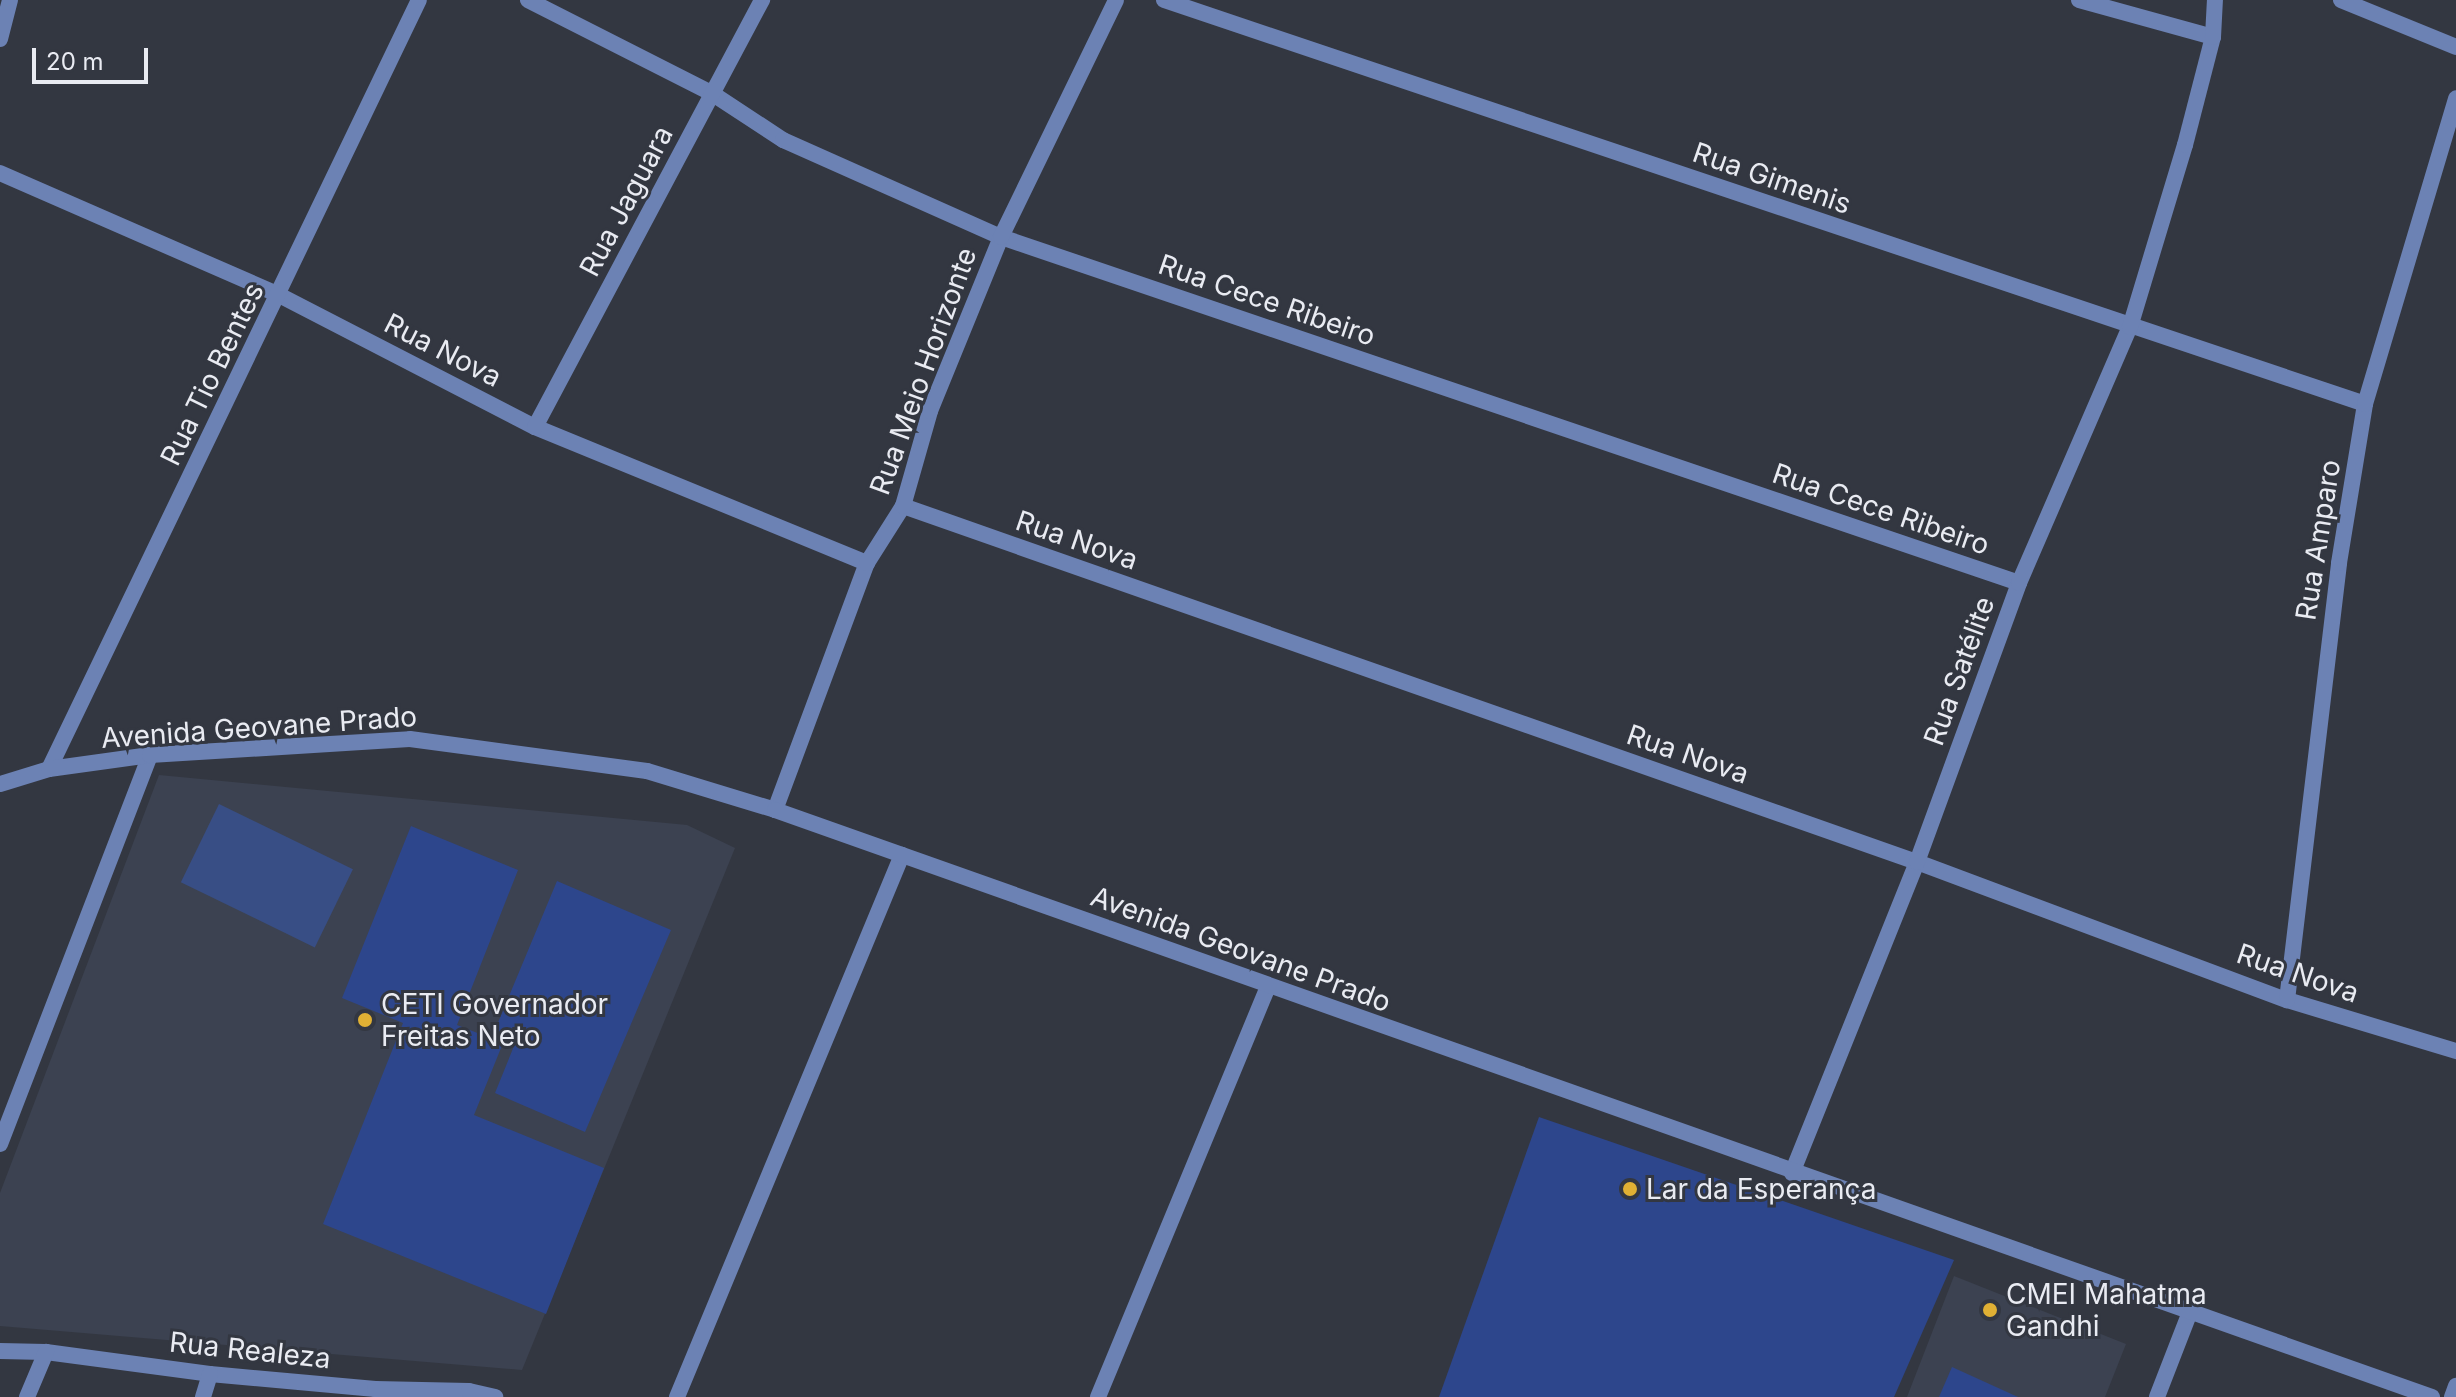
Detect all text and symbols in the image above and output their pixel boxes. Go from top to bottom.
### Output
scale bar [36,32,152,82]
text: 20 m [46,47,104,76]
street label: Rua Jaguara [572,120,680,282]
street label: Rua Gimenis [1689,135,1855,221]
street label: Rua Meio Horizonte [863,243,983,499]
street label: Rua Cece Ribeiro [1154,247,1380,353]
street label: Rua Tio Bentes [153,277,271,471]
street label: Rua Nova [379,306,507,394]
street label: Rua Cece Ribeiro [1768,456,1994,562]
street label: Rua Amparo [2289,457,2347,623]
street label: Rua Nova [1012,503,1142,577]
street label: Rua Satélite [1917,592,2001,750]
street label: Avenida Geovane Prado [100,699,418,755]
street label: Rua Nova [1623,717,1753,791]
street label: Avenida Geovane Prado [1087,879,1395,1019]
street label: Rua Nova [2233,936,2363,1010]
place label: CETI Governador Freitas Neto [381,987,608,1053]
marker: CETI Governador Freitas Neto [356,1011,374,1029]
place label: Lar da Esperança [1646,1172,1877,1206]
marker: Lar da Esperança [1621,1180,1639,1198]
place label: CMEI Mahatma Gandhi [2006,1277,2207,1343]
marker: CMEI Mahatma Gandhi [1981,1301,1999,1319]
street label: Rua Realeza [168,1325,332,1375]

